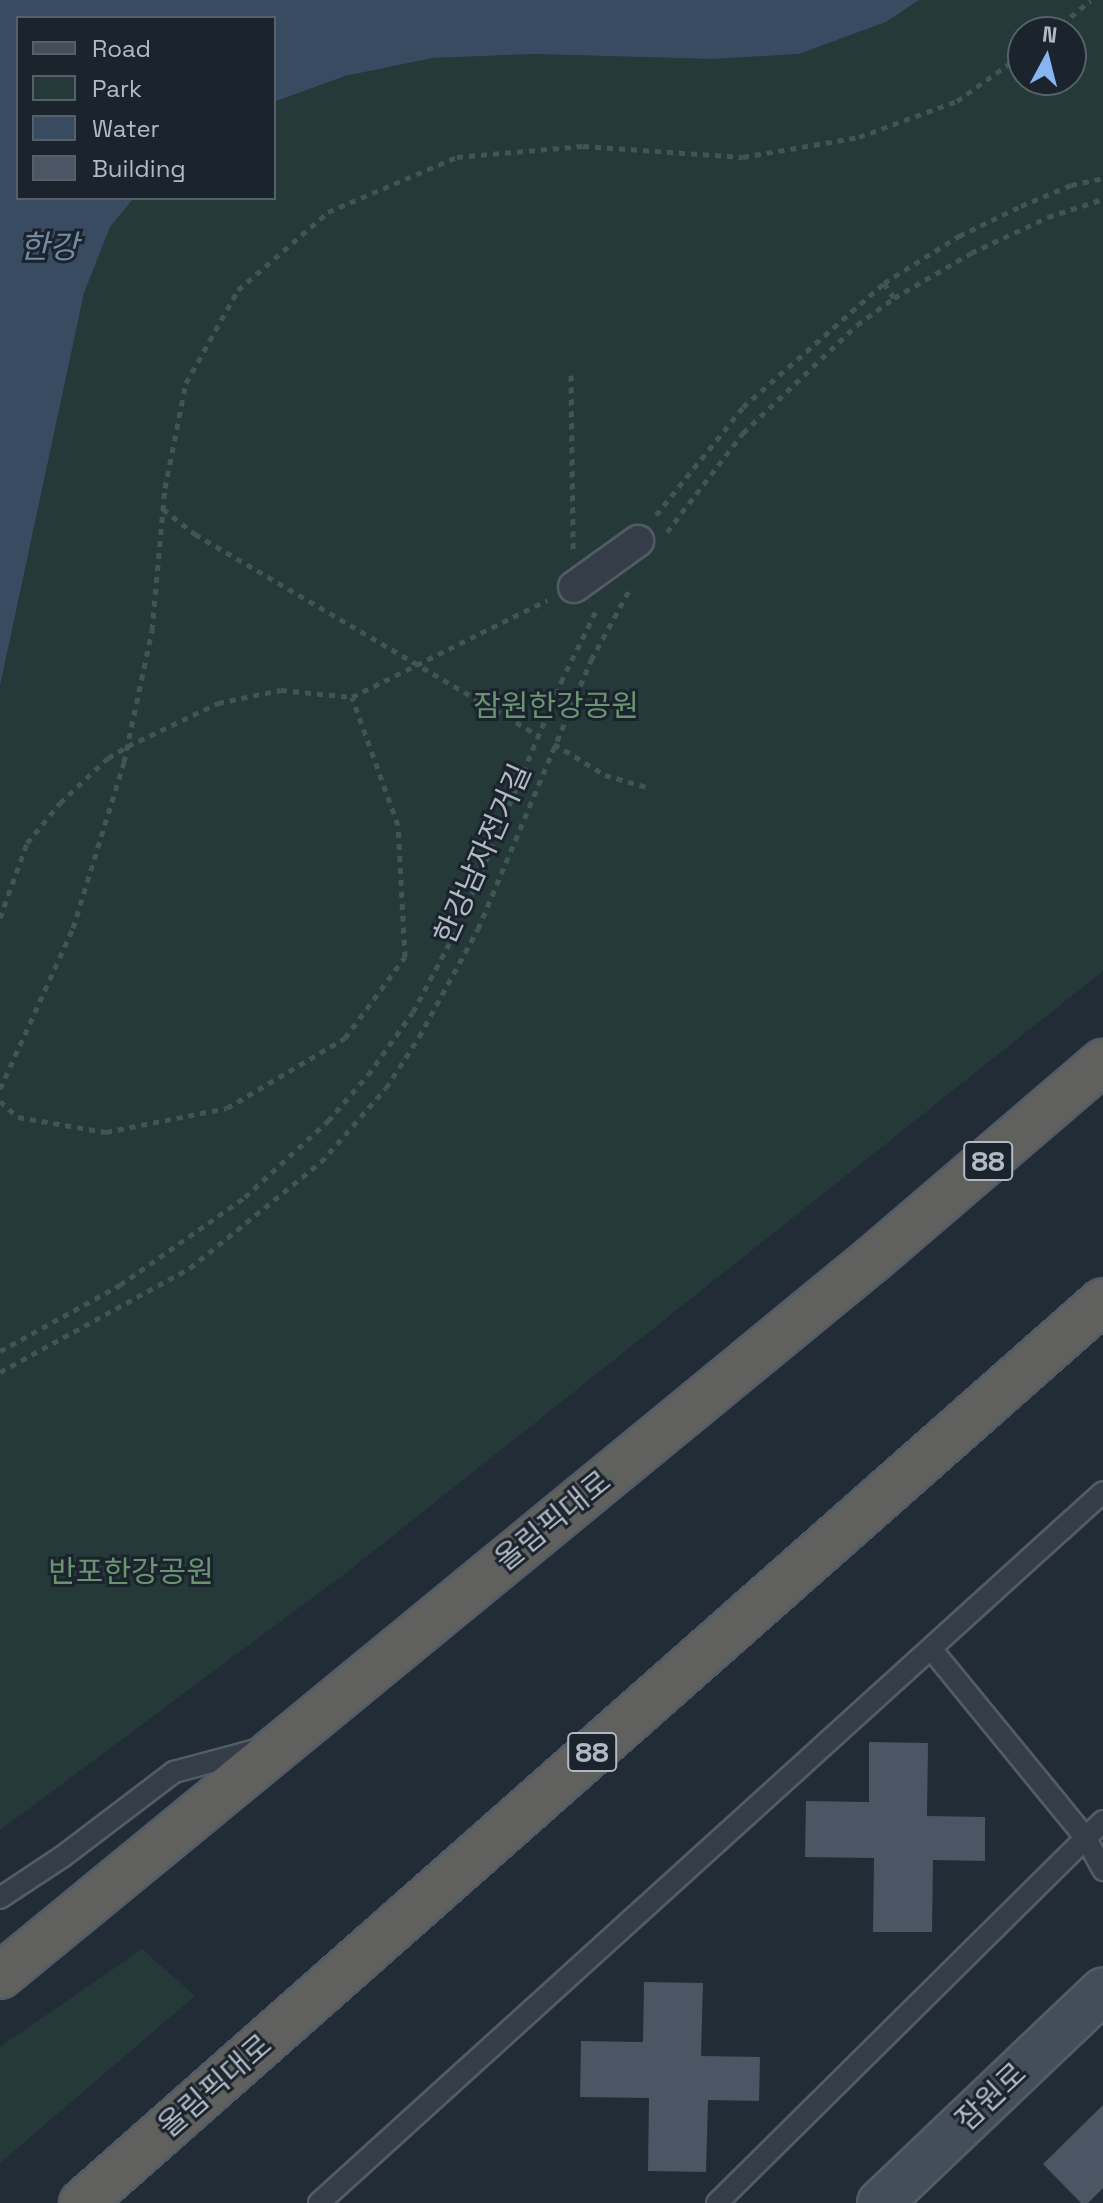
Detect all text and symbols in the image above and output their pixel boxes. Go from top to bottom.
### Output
legend [16,16,276,200]
north arrow [1007,16,1087,96]
text: N [1041,19,1059,49]
text: Road [92,33,151,64]
text: Park [92,73,142,104]
text: Water [92,113,160,144]
text: Building [92,153,186,184]
water label: 한강 [20,228,78,266]
park label: 잠원한강공원 [473,688,639,724]
street label: 한강남자전거길 [427,758,539,950]
road number: 88 [962,1137,1014,1185]
street label: 올림픽대로 [488,1464,618,1578]
park label: 반포한강공원 [48,1554,214,1590]
road number: 88 [566,1728,618,1776]
street label: 올림픽대로 [151,2027,279,2145]
street label: 잠원로 [948,2056,1034,2138]

